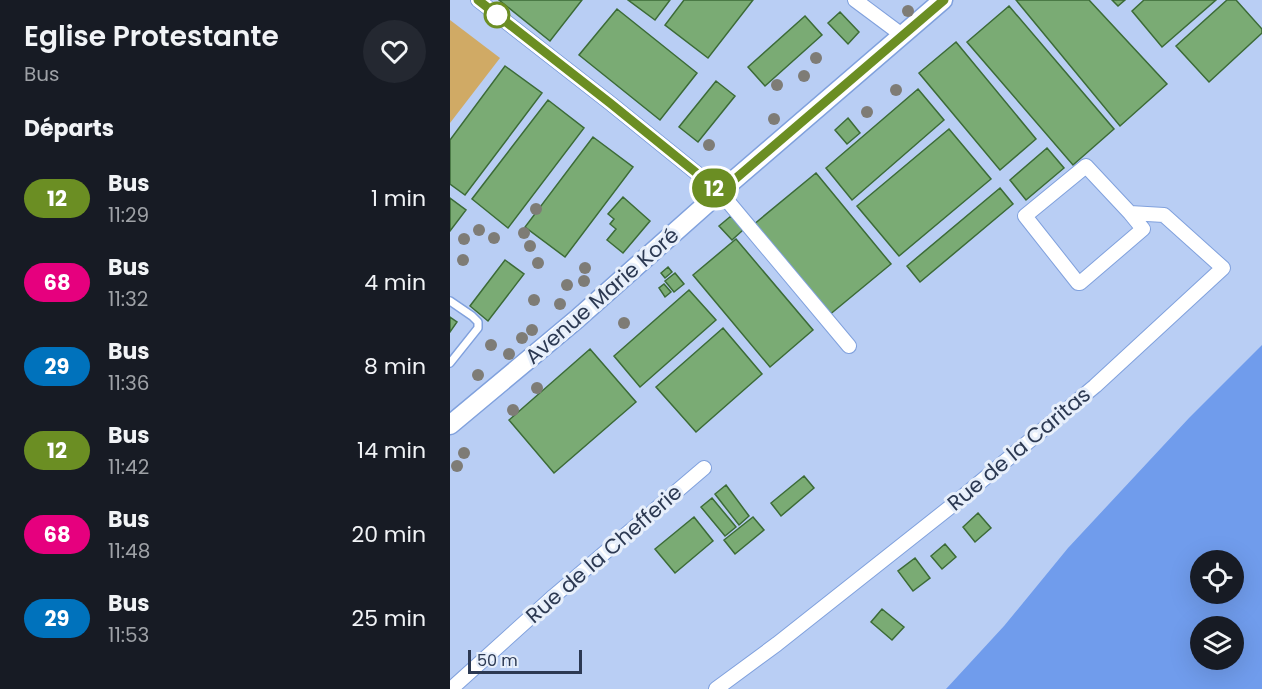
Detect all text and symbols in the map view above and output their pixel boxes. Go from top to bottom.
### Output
unlabelled marker [484,2,510,28]
text: Eglise Protestante [24,17,279,56]
button: heart [363,20,426,83]
text: Bus [24,60,60,88]
text: Départs [24,113,114,144]
text: Bus [108,168,150,199]
line badge: 12 [687,168,741,207]
text: 12 [704,174,724,203]
text: 1 min [371,183,426,214]
text: 12 [47,184,67,213]
text: 11:29 [108,201,149,229]
street label: Avenue Marie Koré [518,221,685,371]
text: Bus [108,252,150,283]
text: 4 min [364,267,426,298]
text: 68 [44,268,71,297]
text: 11:32 [108,285,148,313]
text: Bus [108,336,150,367]
text: 8 min [364,351,426,382]
text: 29 [45,352,69,381]
text: 11:36 [108,369,150,397]
street label: Rue de la Caritas [941,380,1097,517]
text: Bus [108,420,150,451]
text: 14 min [357,435,426,466]
text: 12 [47,436,67,465]
text: 11:42 [108,453,149,481]
street label: Rue de la Chefferie [519,478,688,630]
text: Bus [108,504,150,535]
text: 20 min [352,519,426,550]
text: 68 [44,520,71,549]
text: 11:48 [108,537,150,565]
map controls [1190,550,1244,670]
button: locate [1190,550,1244,604]
text: Bus [108,588,150,619]
text: 25 min [352,603,426,634]
text: 29 [45,604,69,633]
button: layers [1190,616,1244,670]
text: 11:53 [108,621,149,649]
scale bar [468,647,582,674]
text: 50 m [477,649,518,672]

